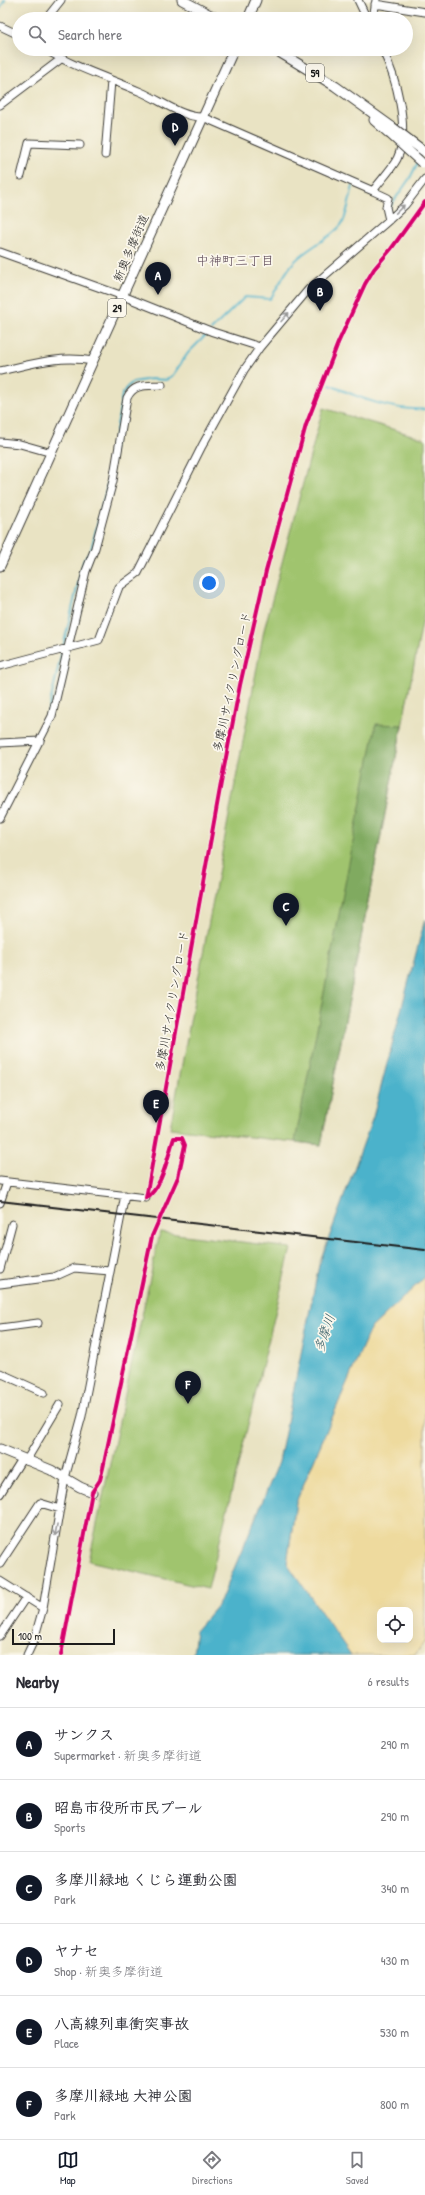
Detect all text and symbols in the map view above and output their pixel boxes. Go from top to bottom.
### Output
search box [12,12,413,56]
icon: search [26,23,48,45]
text: Search here [58,24,122,45]
road number: 59 [306,64,324,82]
pin: D [162,113,188,146]
one-way arrow [395,205,405,214]
street label: 新奥多摩街道 [109,211,152,284]
district label: 中神町三丁目 [196,251,274,269]
pin: A [145,262,171,295]
pin: B [307,278,333,311]
road number: 29 [108,299,126,317]
one-way arrow [280,312,289,322]
your location [199,573,219,593]
street label: 多摩川サイクリングロード [208,610,255,754]
pin: C [273,893,299,926]
street label: 多摩川サイクリングロード [151,929,192,1073]
pin: E [143,1090,169,1123]
water label: 多摩川 [309,1312,339,1354]
pin: F [175,1371,201,1404]
one-way arrow [52,1523,60,1536]
map controls [377,1607,413,1643]
button: locate [377,1607,413,1643]
scale bar [12,1627,115,1646]
text: 100 m [18,1629,42,1643]
text: Nearby [16,1670,59,1693]
text: 6 results [368,1672,409,1690]
text: サンクス [54,1724,114,1745]
text: A [26,1735,32,1753]
text: 290 m [380,1735,409,1753]
text: Supermarket · 新奥多摩街道 [54,1746,201,1764]
text: 昭島市役所市民プール [54,1797,203,1818]
text: B [26,1807,32,1825]
text: 290 m [380,1807,409,1825]
text: Sports [54,1818,85,1836]
text: 多摩川緑地 くじら運動公園 [54,1869,237,1890]
text: C [25,1879,33,1897]
text: 340 m [381,1879,409,1897]
text: Park [54,1890,76,1908]
text: ヤナセ [54,1940,99,1961]
text: D [26,1951,32,1969]
text: 430 m [381,1951,409,1969]
text: Shop · 新奥多摩街道 [54,1962,163,1980]
text: 八高線列車衝突事故 [54,2013,189,2034]
text: E [26,2023,32,2041]
text: 530 m [380,2023,409,2041]
text: Place [54,2034,79,2052]
text: 多摩川緑地 大神公園 [54,2085,192,2106]
text: F [27,2095,31,2113]
text: 800 m [380,2095,409,2113]
text: Park [54,2106,76,2124]
tab: Map [57,2149,79,2187]
tab: Directions [192,2149,233,2187]
tab: Saved [346,2149,368,2187]

